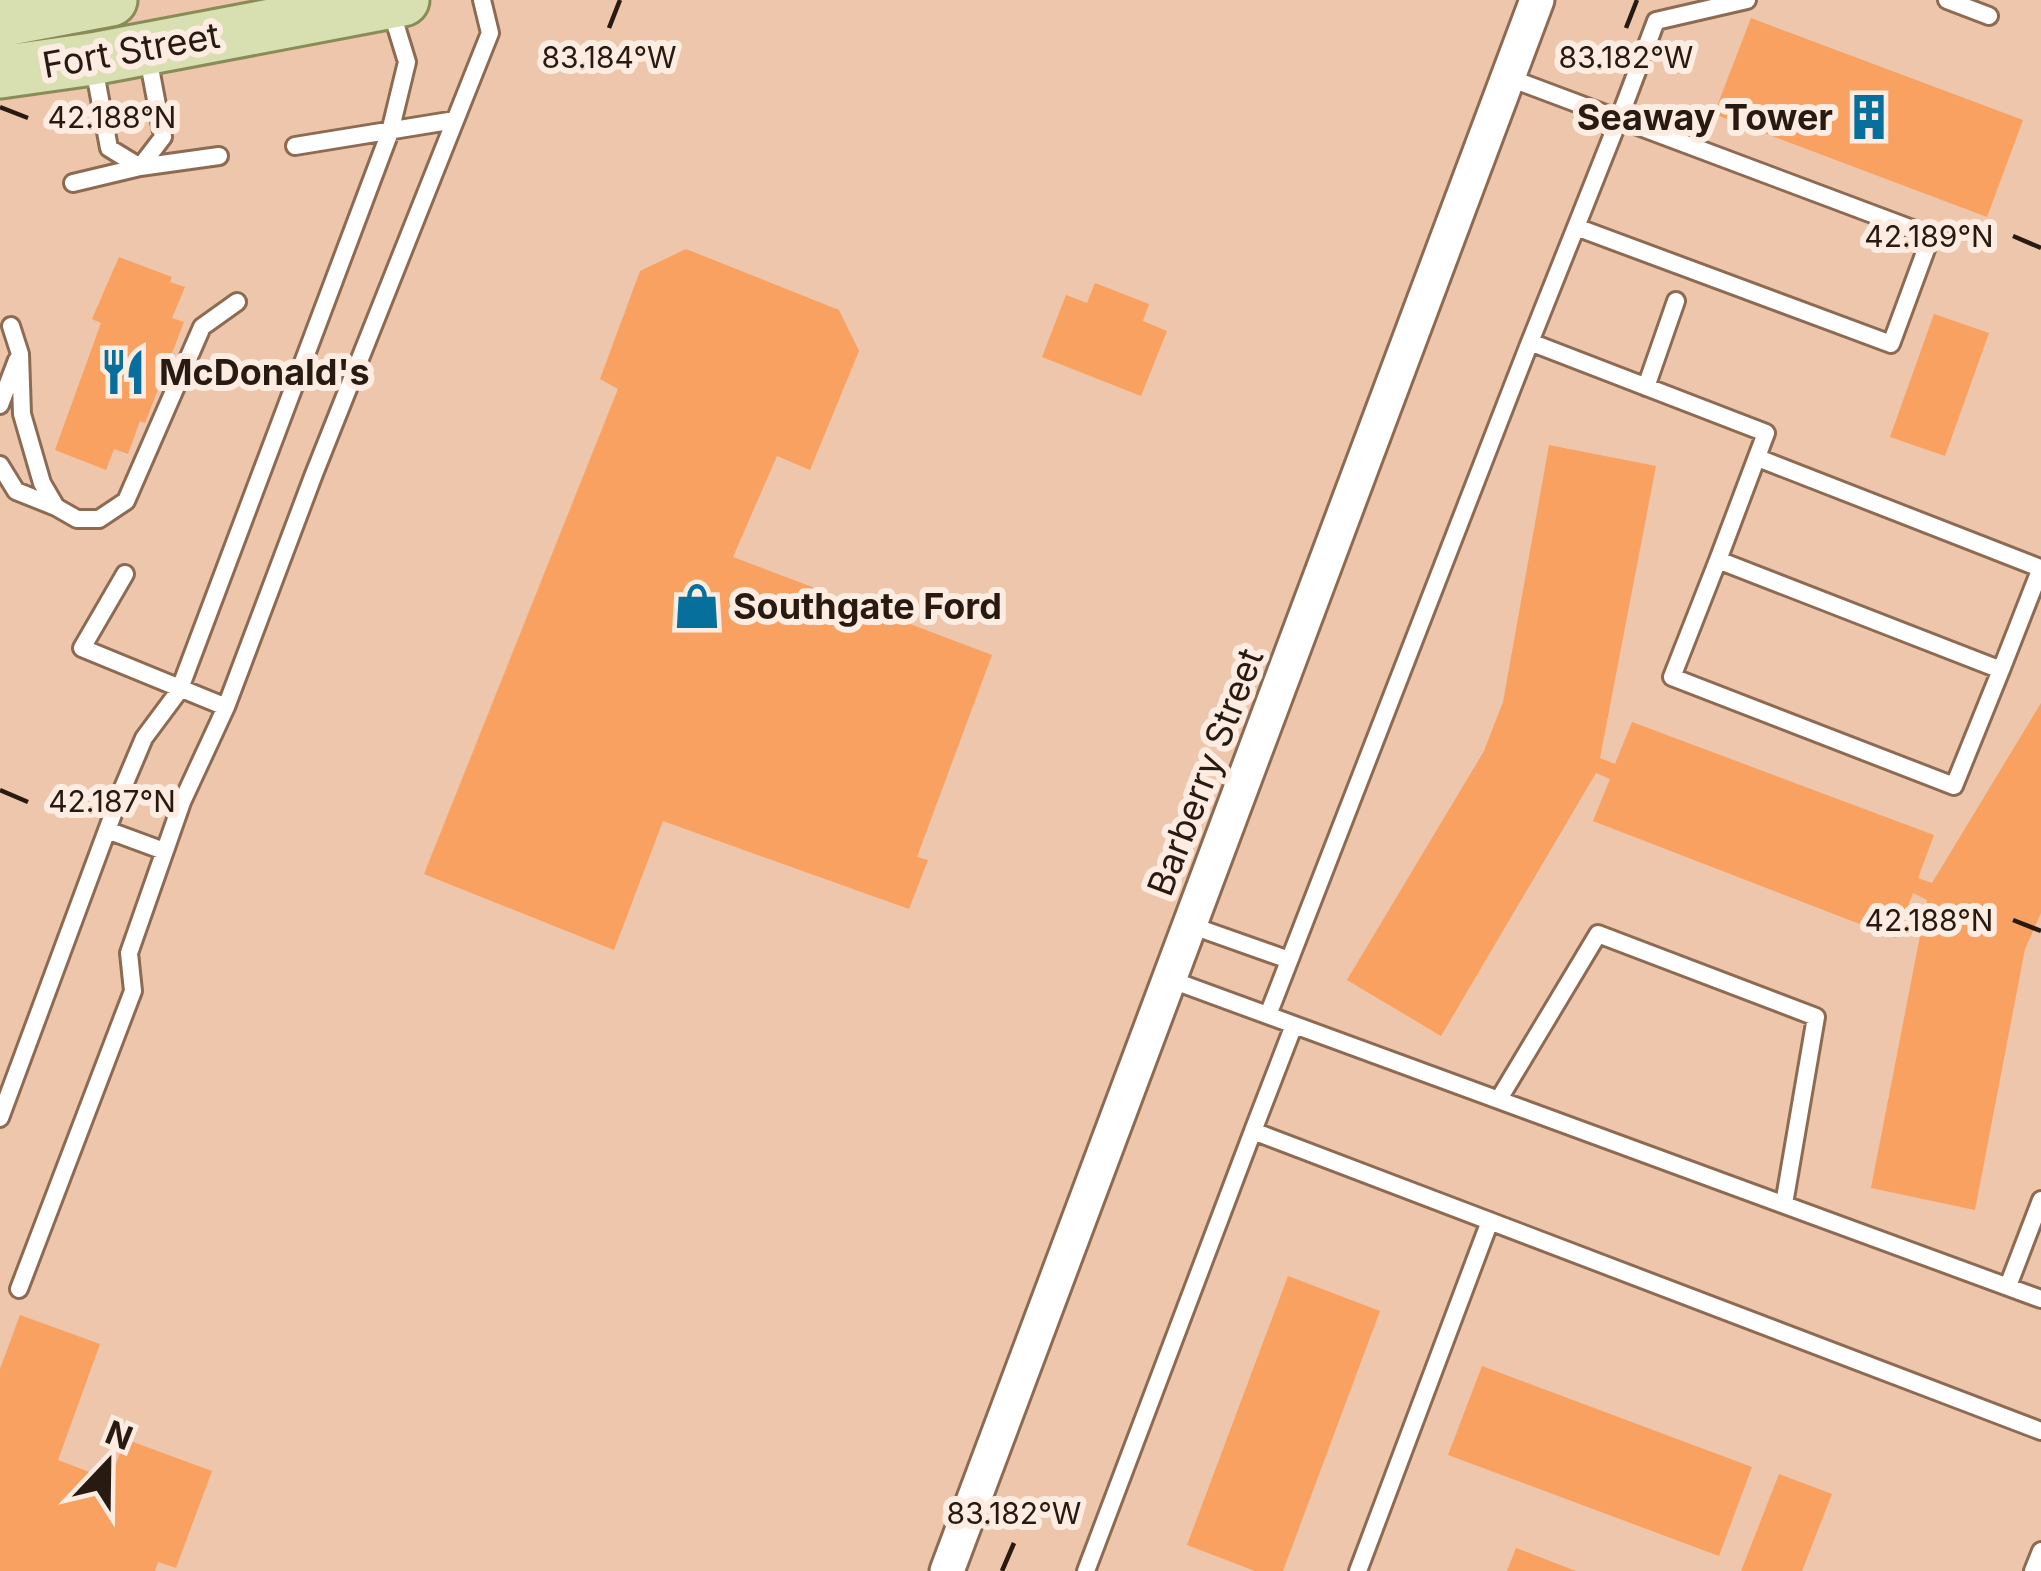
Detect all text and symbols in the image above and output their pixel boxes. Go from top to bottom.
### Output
street label: Fort Street [39,13,223,87]
text: 83.184°W [541,39,677,75]
text: 83.182°W [1559,39,1693,75]
building icon: Seaway Tower [1844,92,1894,142]
place label: Seaway Tower [1577,95,1833,139]
text: 42.188°N [48,99,176,135]
text: 42.189°N [1864,218,1994,254]
restaurant icon: McDonald's [98,347,148,397]
place label: McDonald's [159,350,370,394]
shop icon: Southgate Ford [672,581,722,631]
place label: Southgate Ford [733,584,1002,628]
street label: Barberry Street [1138,642,1272,902]
text: 42.187°N [48,783,176,819]
text: 42.188°N [1865,902,1993,938]
north arrow [48,1403,168,1523]
text: N [100,1412,138,1458]
text: 83.182°W [947,1495,1081,1531]

